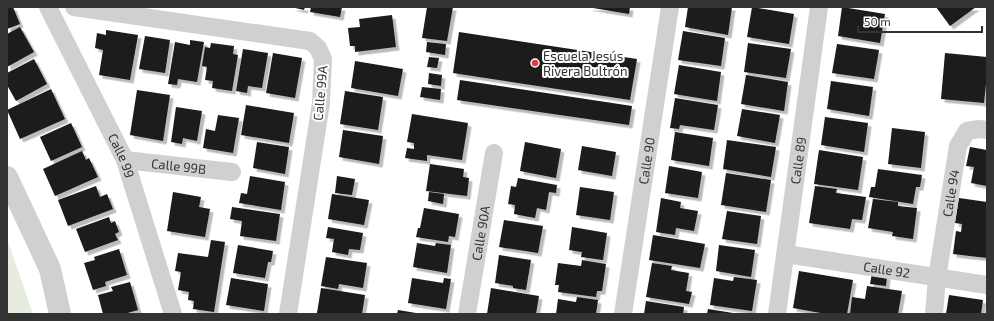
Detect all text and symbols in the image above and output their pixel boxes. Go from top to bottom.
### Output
scale bar [858,8,982,34]
text: 50 m [864,14,891,28]
place label: Escuela Jesús Rivera Bultrón [543,48,627,79]
marker: Escuela Jesús Rivera Bultrón [530,58,540,68]
street label: Calle 99A [310,65,330,121]
street label: Calle 99 [105,131,138,180]
street label: Calle 90 [635,136,658,185]
street label: Calle 89 [787,136,809,185]
street label: Calle 99B [150,155,207,177]
street label: Calle 94 [939,168,962,218]
street label: Calle 90A [468,204,493,262]
street label: Calle 92 [862,258,911,281]

